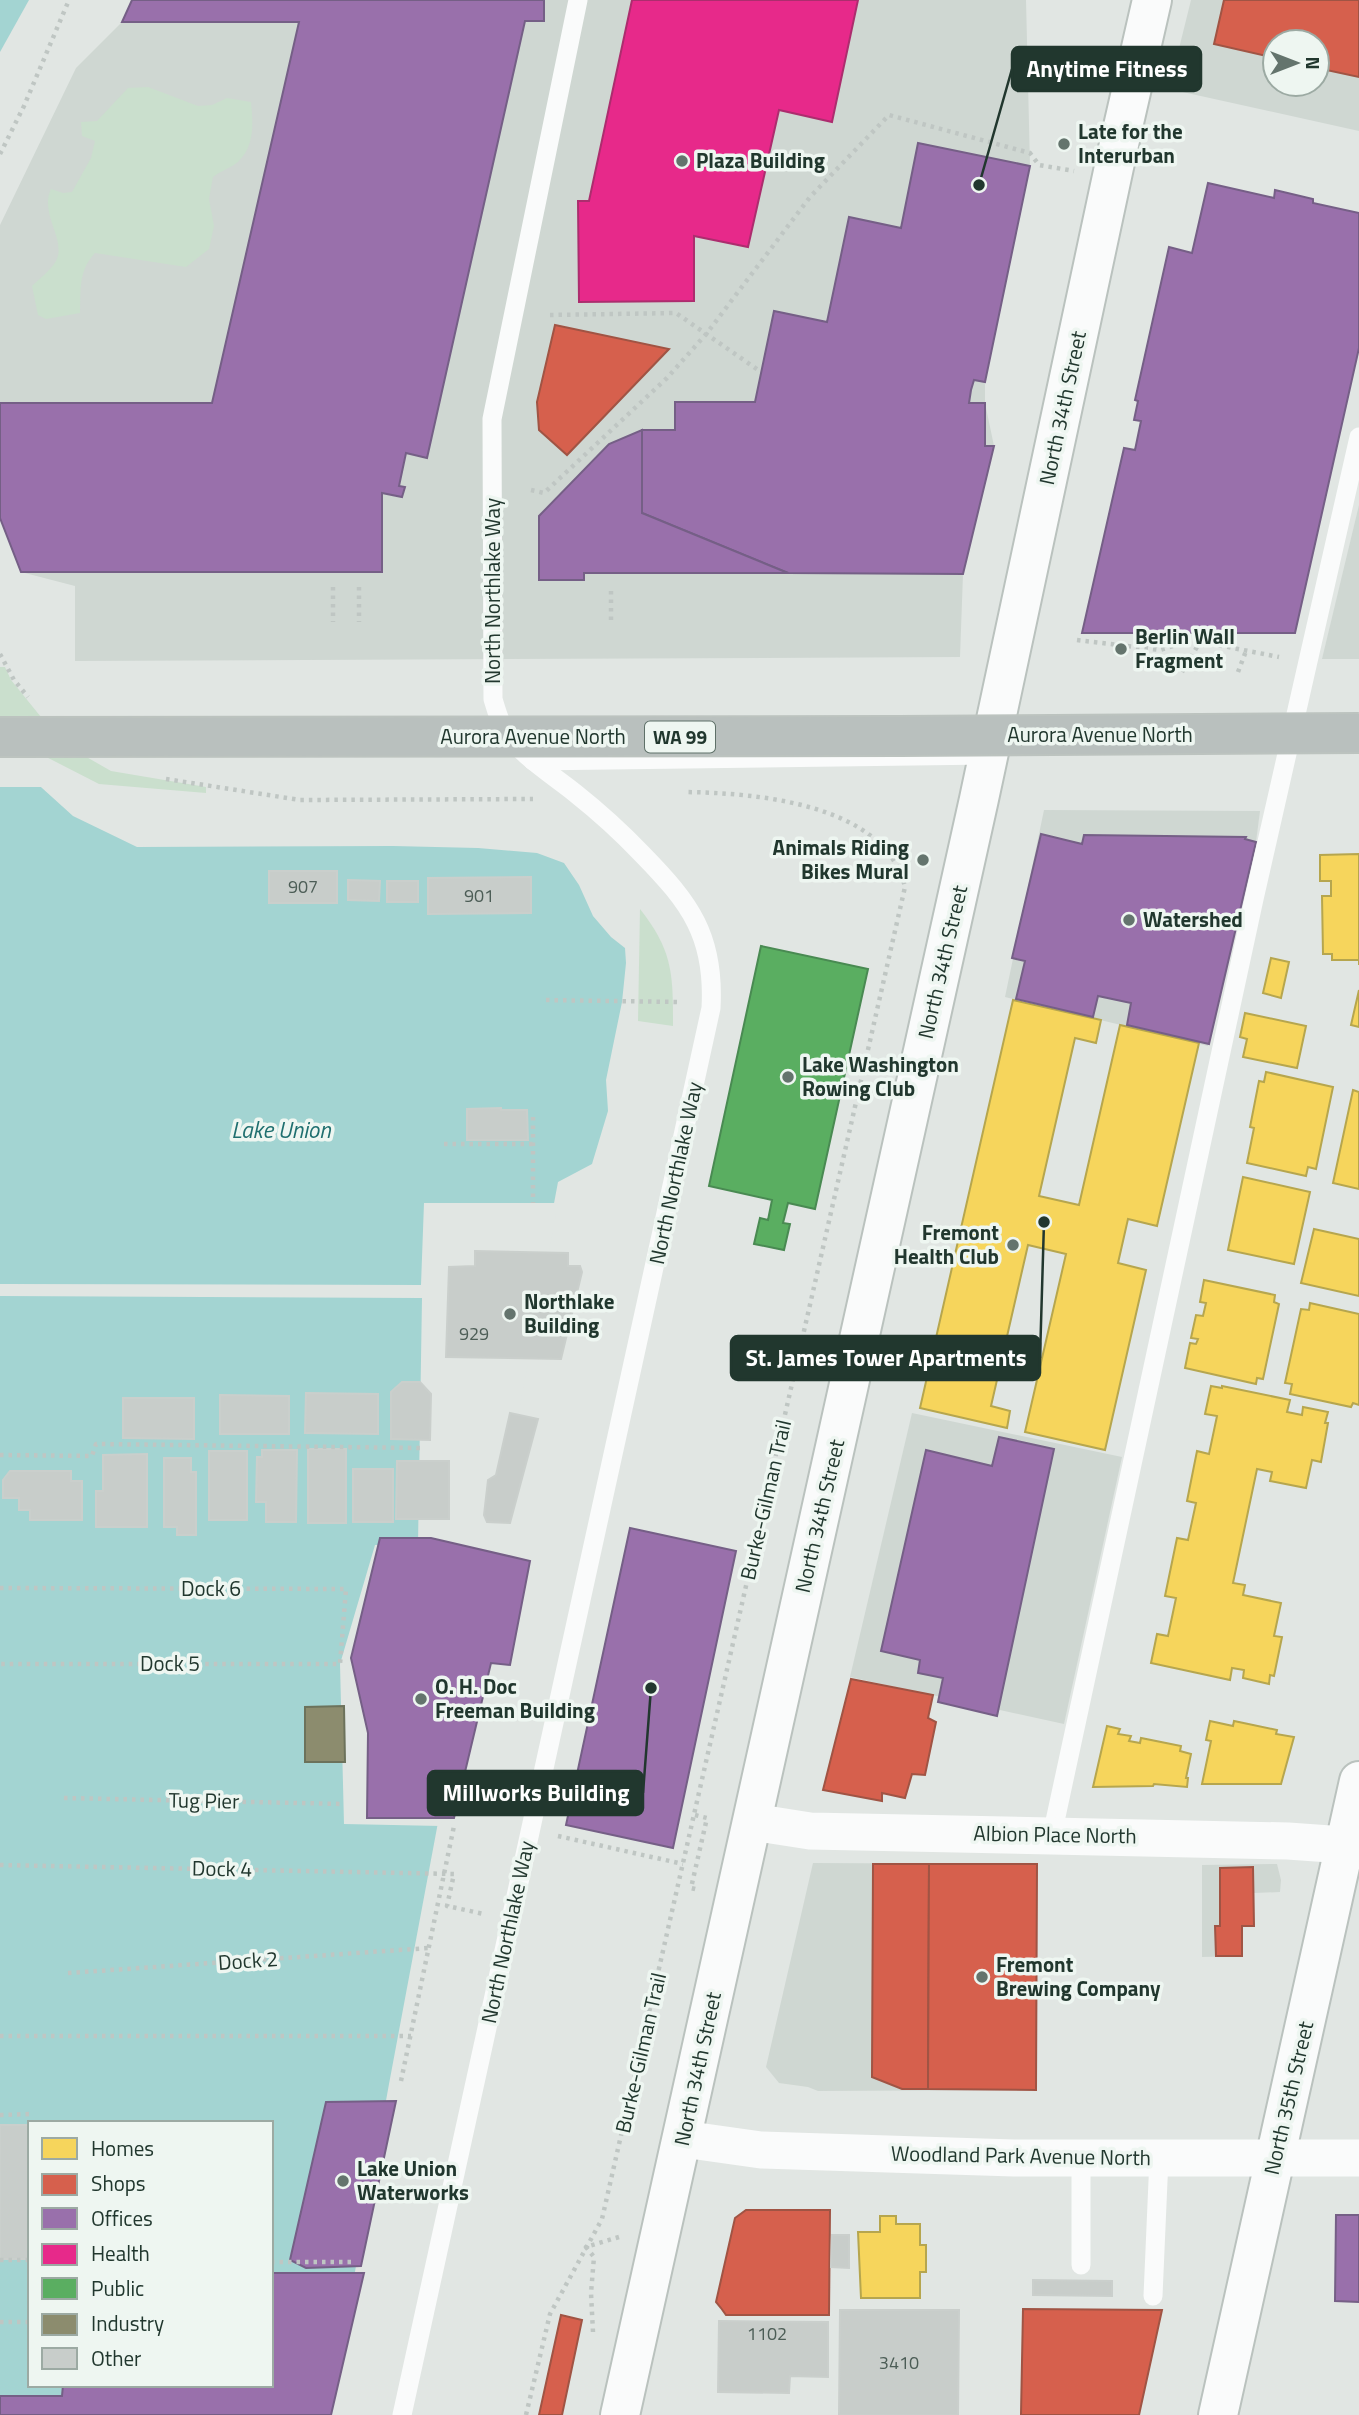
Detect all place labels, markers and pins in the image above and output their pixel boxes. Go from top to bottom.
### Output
callout: Anytime Fitness [1012,47,1201,91]
place label: Late for the Interurban [1078,115,1183,171]
marker: Late for the Interurban [1056,136,1072,152]
place label: Plaza Building [696,144,825,176]
marker: Plaza Building [674,153,690,169]
place label: Berlin Wall Fragment [1135,620,1235,676]
marker: Berlin Wall Fragment [1113,641,1129,657]
place label: Animals Riding Bikes Mural [773,831,909,887]
marker: Animals Riding Bikes Mural [915,852,931,868]
place label: Watershed [1143,903,1243,935]
marker: Watershed [1121,912,1137,928]
place label: Lake Washington Rowing Club [802,1048,959,1104]
marker: Lake Washington Rowing Club [780,1069,796,1085]
place label: Fremont Health Club [894,1216,999,1272]
marker: Fremont Health Club [1005,1237,1021,1253]
place label: Northlake Building [524,1285,614,1341]
marker: Northlake Building [502,1306,518,1322]
callout: St. James Tower Apartments [731,1336,1040,1380]
place label: O. H. Doc Freeman Building [435,1670,595,1726]
marker: O. H. Doc Freeman Building [413,1691,429,1707]
callout: Millworks Building [428,1771,643,1815]
place label: Fremont Brewing Company [996,1948,1161,2004]
marker: Fremont Brewing Company [974,1969,990,1985]
place label: Lake Union Waterworks [357,2152,469,2208]
marker: Lake Union Waterworks [335,2173,351,2189]

